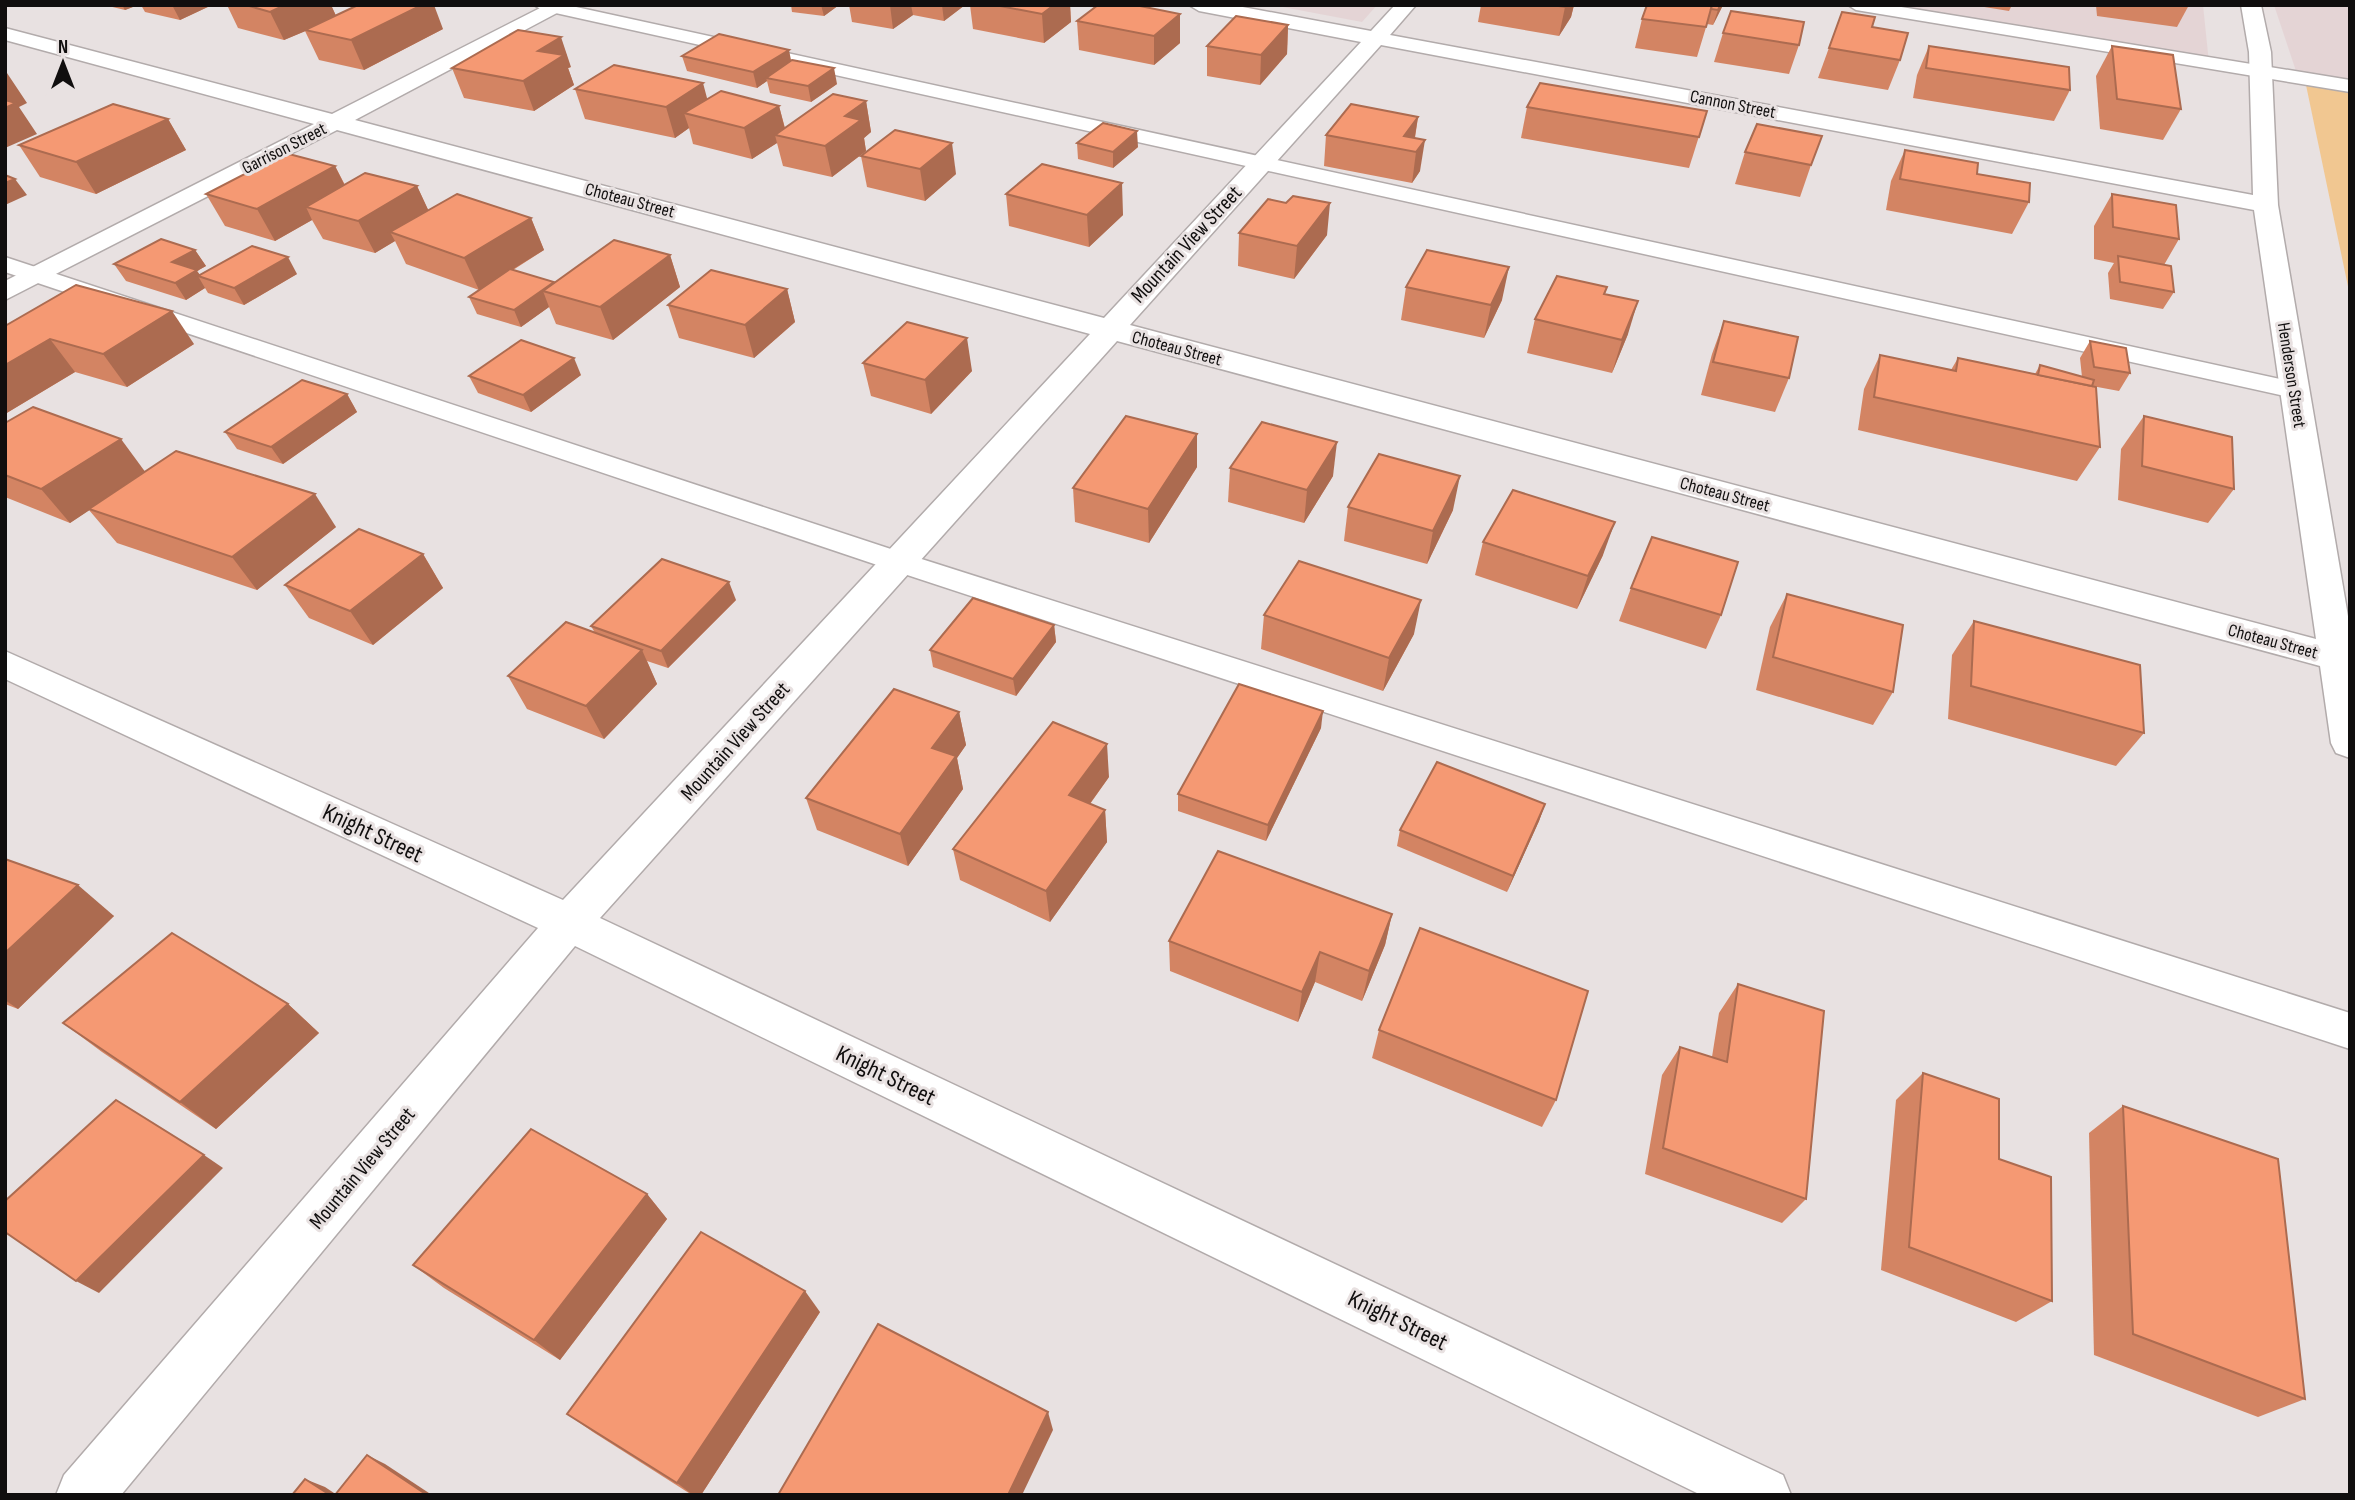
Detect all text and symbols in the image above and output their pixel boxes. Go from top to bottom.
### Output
north arrow [28,28,98,98]
text: N [58,36,68,59]
street label: Cannon Street [1688,86,1778,123]
street label: Garrison Street [238,118,330,179]
street label: Choteau Street [583,178,677,223]
street label: Mountain View Street [1126,181,1247,308]
street label: Henderson Street [2273,321,2310,430]
street label: Choteau Street [1130,326,1224,371]
street label: Choteau Street [1678,472,1772,517]
street label: Choteau Street [2226,619,2320,664]
street label: Mountain View Street [676,677,795,806]
street label: Knight Street [318,798,428,869]
street label: Knight Street [831,1039,940,1112]
street label: Mountain View Street [304,1102,420,1234]
street label: Knight Street [1343,1284,1452,1357]

